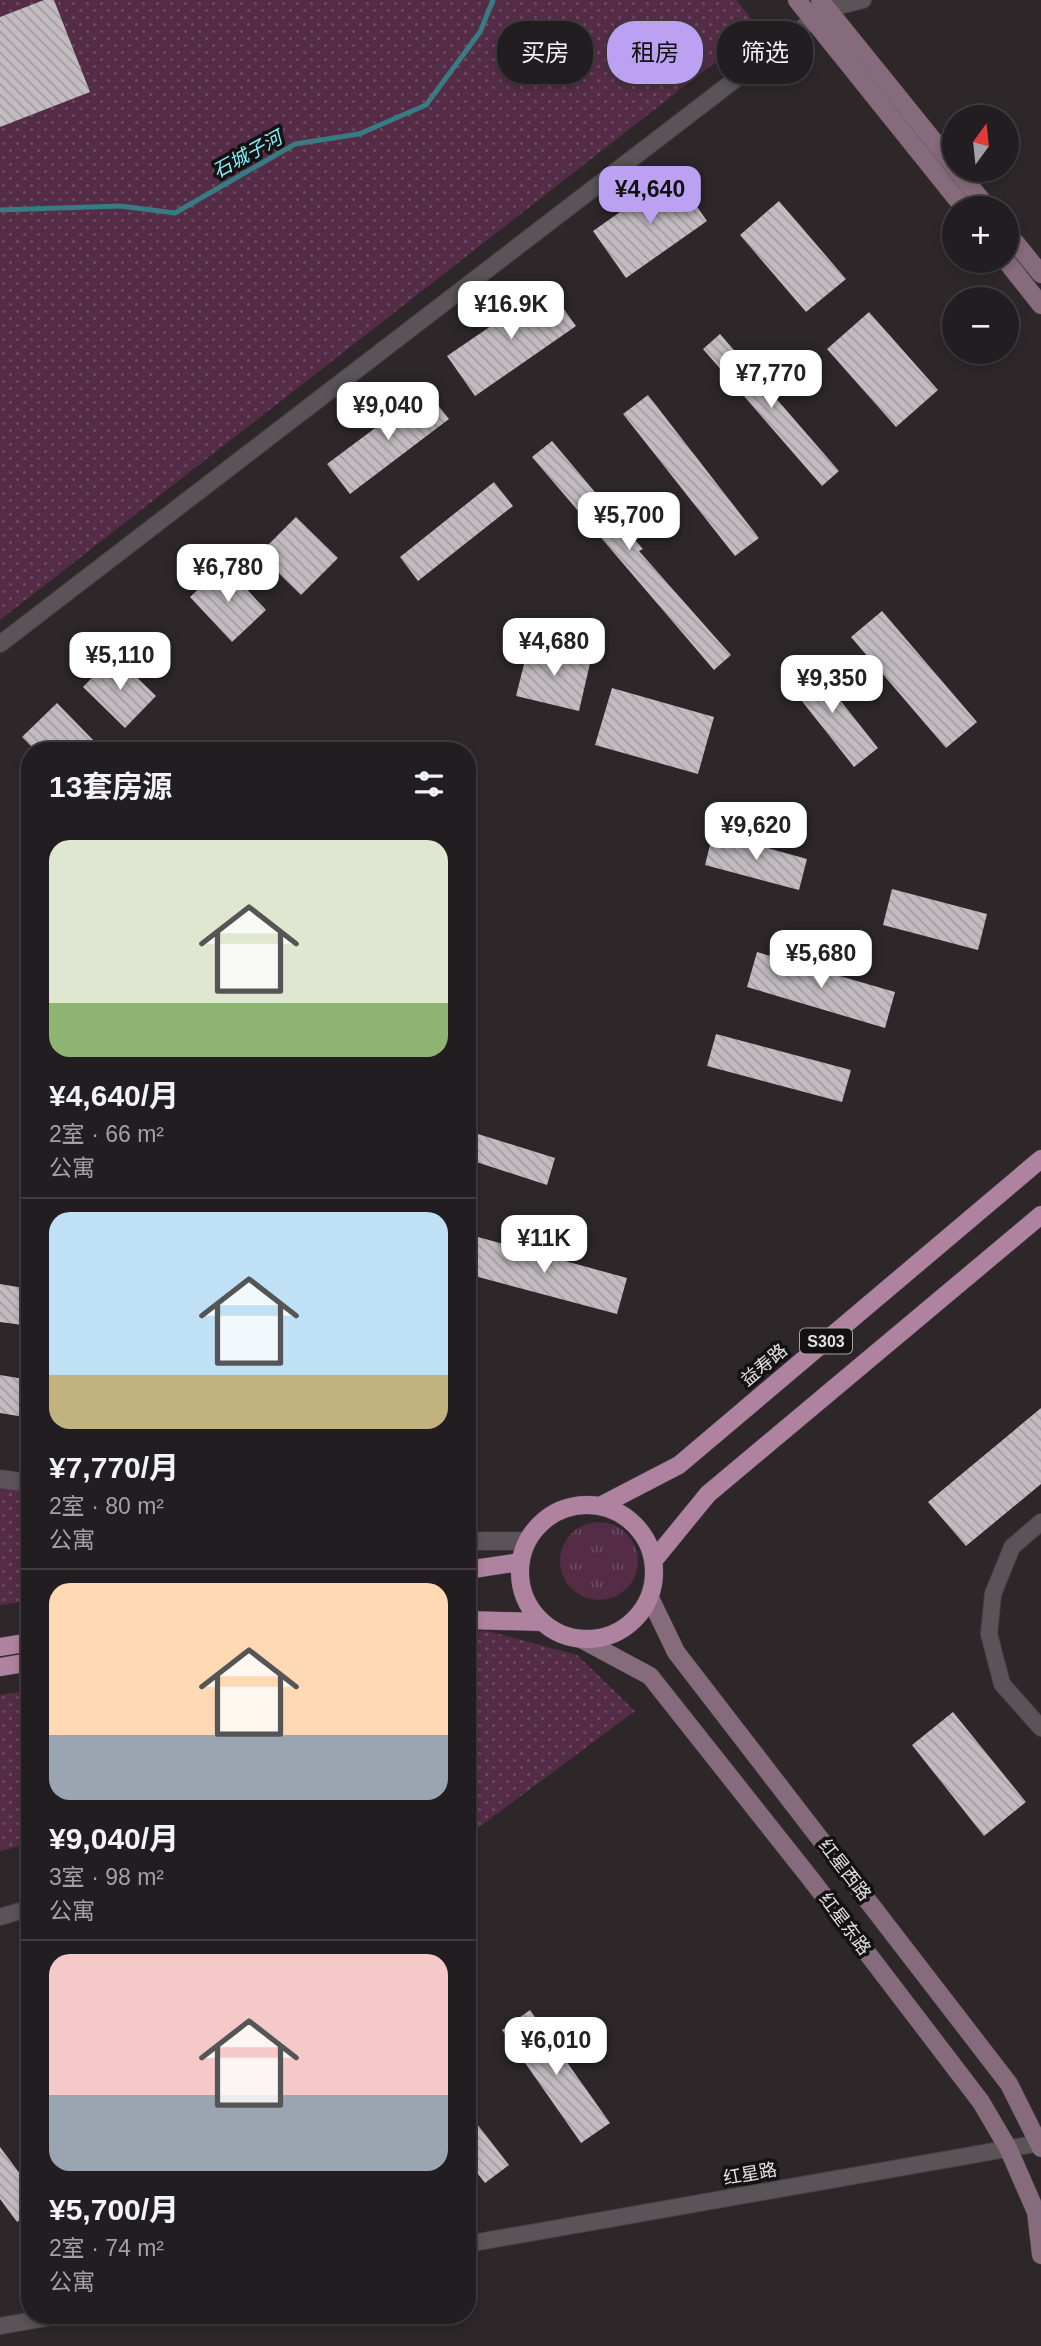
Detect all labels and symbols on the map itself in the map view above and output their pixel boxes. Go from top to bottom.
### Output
north arrow [942,105,1018,182]
water label: 石城子河 [209,125,289,182]
pin: ¥4,640 [593,166,707,226]
pin: ¥16.9K [454,282,568,341]
pin: ¥7,770 [714,350,828,410]
pin: ¥9,040 [331,382,445,442]
pin: ¥5,700 [572,492,686,552]
pin: ¥6,780 [171,544,285,604]
pin: ¥4,680 [497,618,611,678]
pin: ¥5,110 [63,632,177,692]
pin: ¥9,350 [775,656,889,715]
pin: ¥9,620 [699,802,813,862]
pin: ¥5,680 [764,930,878,990]
pin: ¥11K [503,1216,585,1275]
road number: S303 [800,1329,852,1354]
street label: 益寿路 [737,1340,791,1390]
street label: 红星西路 [815,1835,875,1905]
street label: 红星东路 [815,1889,875,1959]
pin: ¥6,010 [499,2018,613,2077]
street label: 红星路 [722,2159,778,2189]

